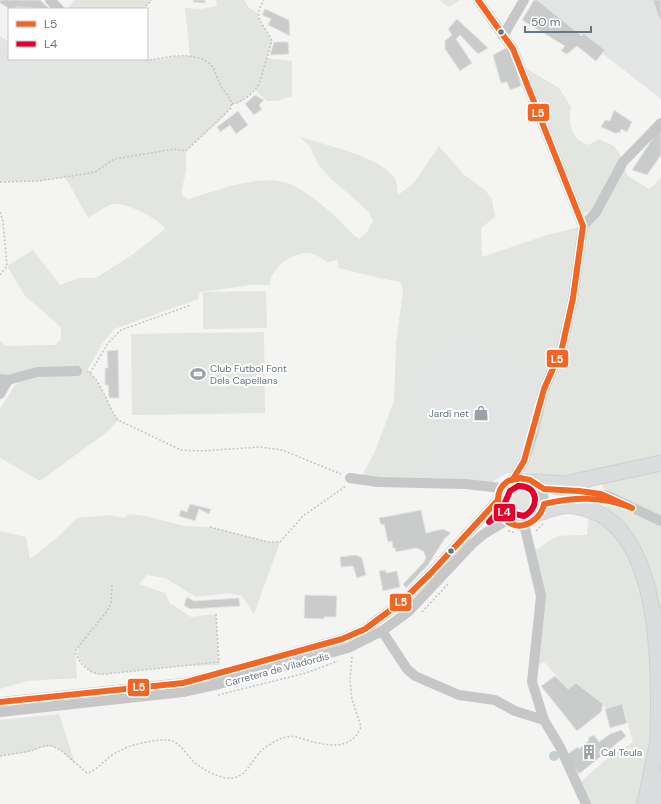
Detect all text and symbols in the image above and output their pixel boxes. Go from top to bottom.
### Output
legend [8,8,148,60]
scale bar [525,8,591,34]
text: 50 m [531,14,560,30]
text: L5 [44,16,57,32]
unlabelled marker [496,27,506,37]
text: L4 [44,36,57,52]
line badge: L5 [527,103,550,122]
text: L5 [532,106,545,120]
line badge: L5 [546,349,569,368]
text: L5 [551,352,564,366]
place label: Club Futbol Font Dels Capellans [210,362,287,387]
sports icon: Club Futbol Font Dels Capellans [189,365,207,383]
shop icon: Jardí net [472,404,490,422]
place label: Jardí net [429,407,469,420]
line badge: L4 [493,503,516,522]
text: L4 [497,505,511,519]
unlabelled marker [446,546,456,556]
line badge: L5 [389,593,412,612]
text: L5 [395,595,408,609]
street label: Carretera de Viladordis [224,649,331,690]
line badge: L5 [127,678,150,697]
text: L5 [133,680,146,694]
building icon: Cal Teula [580,743,598,761]
place label: Cal Teula [601,746,642,759]

